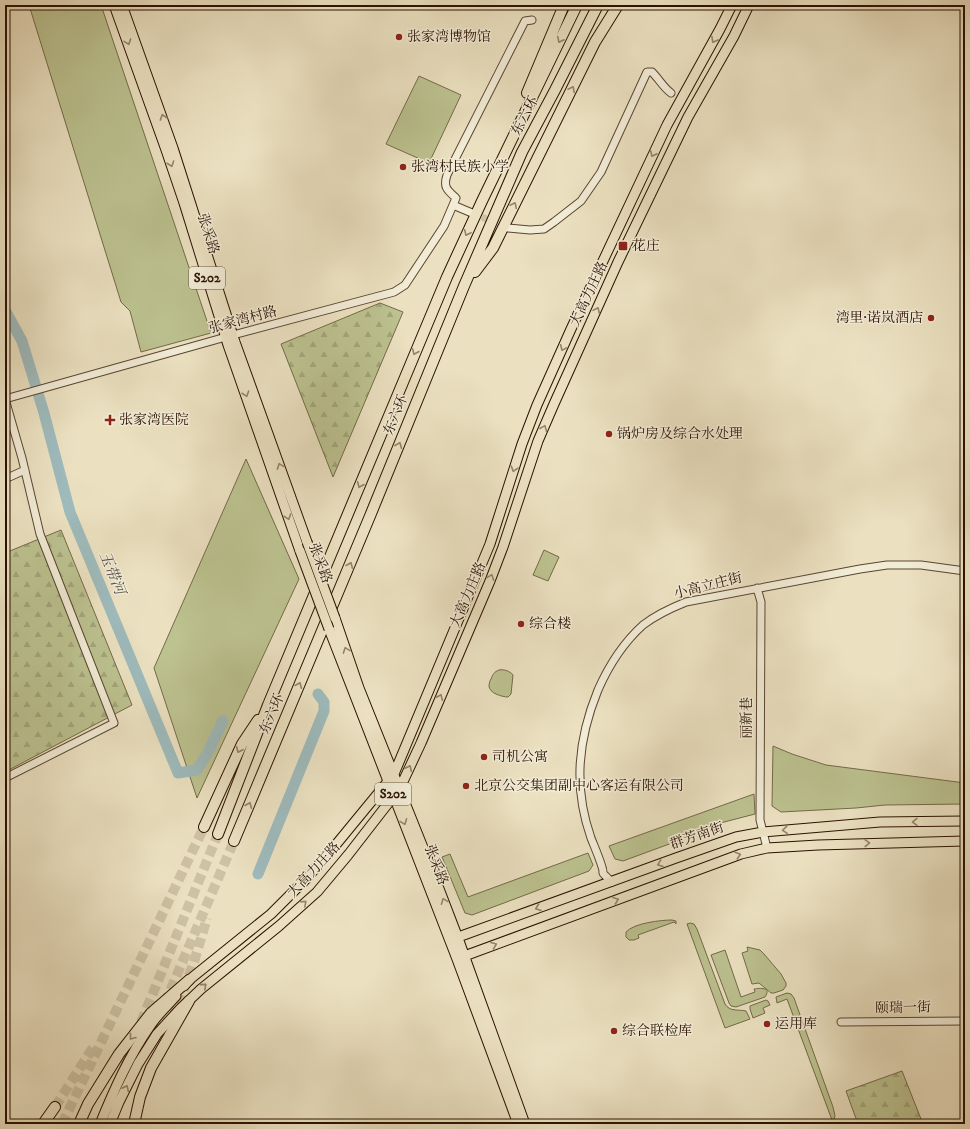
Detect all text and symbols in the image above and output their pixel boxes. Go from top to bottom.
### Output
place label: 张家湾博物馆 [407,28,491,46]
marker: 张家湾博物馆 [394,32,404,42]
one-way arrow [557,36,565,43]
one-way arrow [712,36,719,43]
one-way arrow [123,38,131,45]
one-way arrow [567,86,574,93]
street label: 东六环 [507,93,543,139]
one-way arrow [159,114,167,121]
one-way arrow [650,150,658,158]
place label: 张湾村民族小学 [411,158,509,176]
one-way arrow [166,161,175,168]
marker: 张湾村民族小学 [398,162,408,172]
one-way arrow [509,202,516,209]
street label: 张采路 [193,211,223,257]
one-way arrow [464,229,472,236]
place label: 花庄 [632,237,660,255]
marker: 花庄 [617,240,629,252]
street label: 大高力庄路 [566,258,612,330]
road number: S202 [189,267,225,289]
street label: 张家湾村路 [207,302,279,338]
one-way arrow [592,306,600,314]
place label: 湾里·诺岚酒店 [836,309,923,327]
marker: 湾里·诺岚酒店 [926,313,936,323]
one-way arrow [559,345,567,352]
one-way arrow [412,349,420,356]
one-way arrow [241,391,249,398]
street label: 东六环 [380,392,412,438]
place label: 张家湾医院 [119,411,189,429]
marker: 张家湾医院 [104,414,116,426]
one-way arrow [539,425,547,432]
place label: 锅炉房及综合水处理 [617,425,743,443]
marker: 锅炉房及综合水处理 [604,429,614,439]
one-way arrow [394,442,402,450]
one-way arrow [276,462,284,469]
one-way arrow [510,465,519,472]
one-way arrow [357,482,365,489]
one-way arrow [284,514,292,521]
street label: 张采路 [304,540,336,586]
water label: 玉带河 [95,549,130,600]
street label: 大高力庄路 [446,559,490,631]
one-way arrow [345,562,353,569]
street label: 小高立庄街 [672,569,744,603]
one-way arrow [487,574,495,581]
place label: 综合楼 [529,615,571,633]
marker: 综合楼 [516,619,526,629]
one-way arrow [342,646,351,653]
one-way arrow [295,682,303,689]
street label: 东六环 [256,691,288,737]
one-way arrow [435,693,443,701]
street label: 丽新巷 [738,697,756,739]
one-way arrow [236,745,244,753]
place label: 司机公寓 [492,748,548,766]
marker: 司机公寓 [479,752,489,762]
one-way arrow [404,765,412,772]
place label: 北京公交集团副中心客运有限公司 [474,777,684,795]
marker: 北京公交集团副中心客运有限公司 [461,781,471,791]
road number: S202 [375,783,411,805]
one-way arrow [245,802,253,809]
street label: 群芳南街 [668,818,726,854]
one-way arrow [912,818,918,826]
one-way arrow [400,819,408,826]
one-way arrow [782,825,788,834]
street label: 大高力庄路 [284,838,344,902]
one-way arrow [864,839,870,847]
street label: 张采路 [420,842,452,888]
one-way arrow [734,851,741,860]
one-way arrow [657,859,664,867]
one-way arrow [612,896,619,904]
one-way arrow [440,898,448,905]
one-way arrow [299,901,307,908]
one-way arrow [535,904,542,912]
one-way arrow [490,942,497,950]
one-way arrow [200,984,207,991]
street label: 颐瑞一街 [875,999,931,1017]
place label: 运用库 [775,1015,817,1033]
marker: 运用库 [762,1019,772,1029]
place label: 综合联检库 [622,1022,692,1040]
marker: 综合联检库 [609,1026,619,1036]
one-way arrow [130,1033,137,1040]
one-way arrow [121,1085,129,1093]

